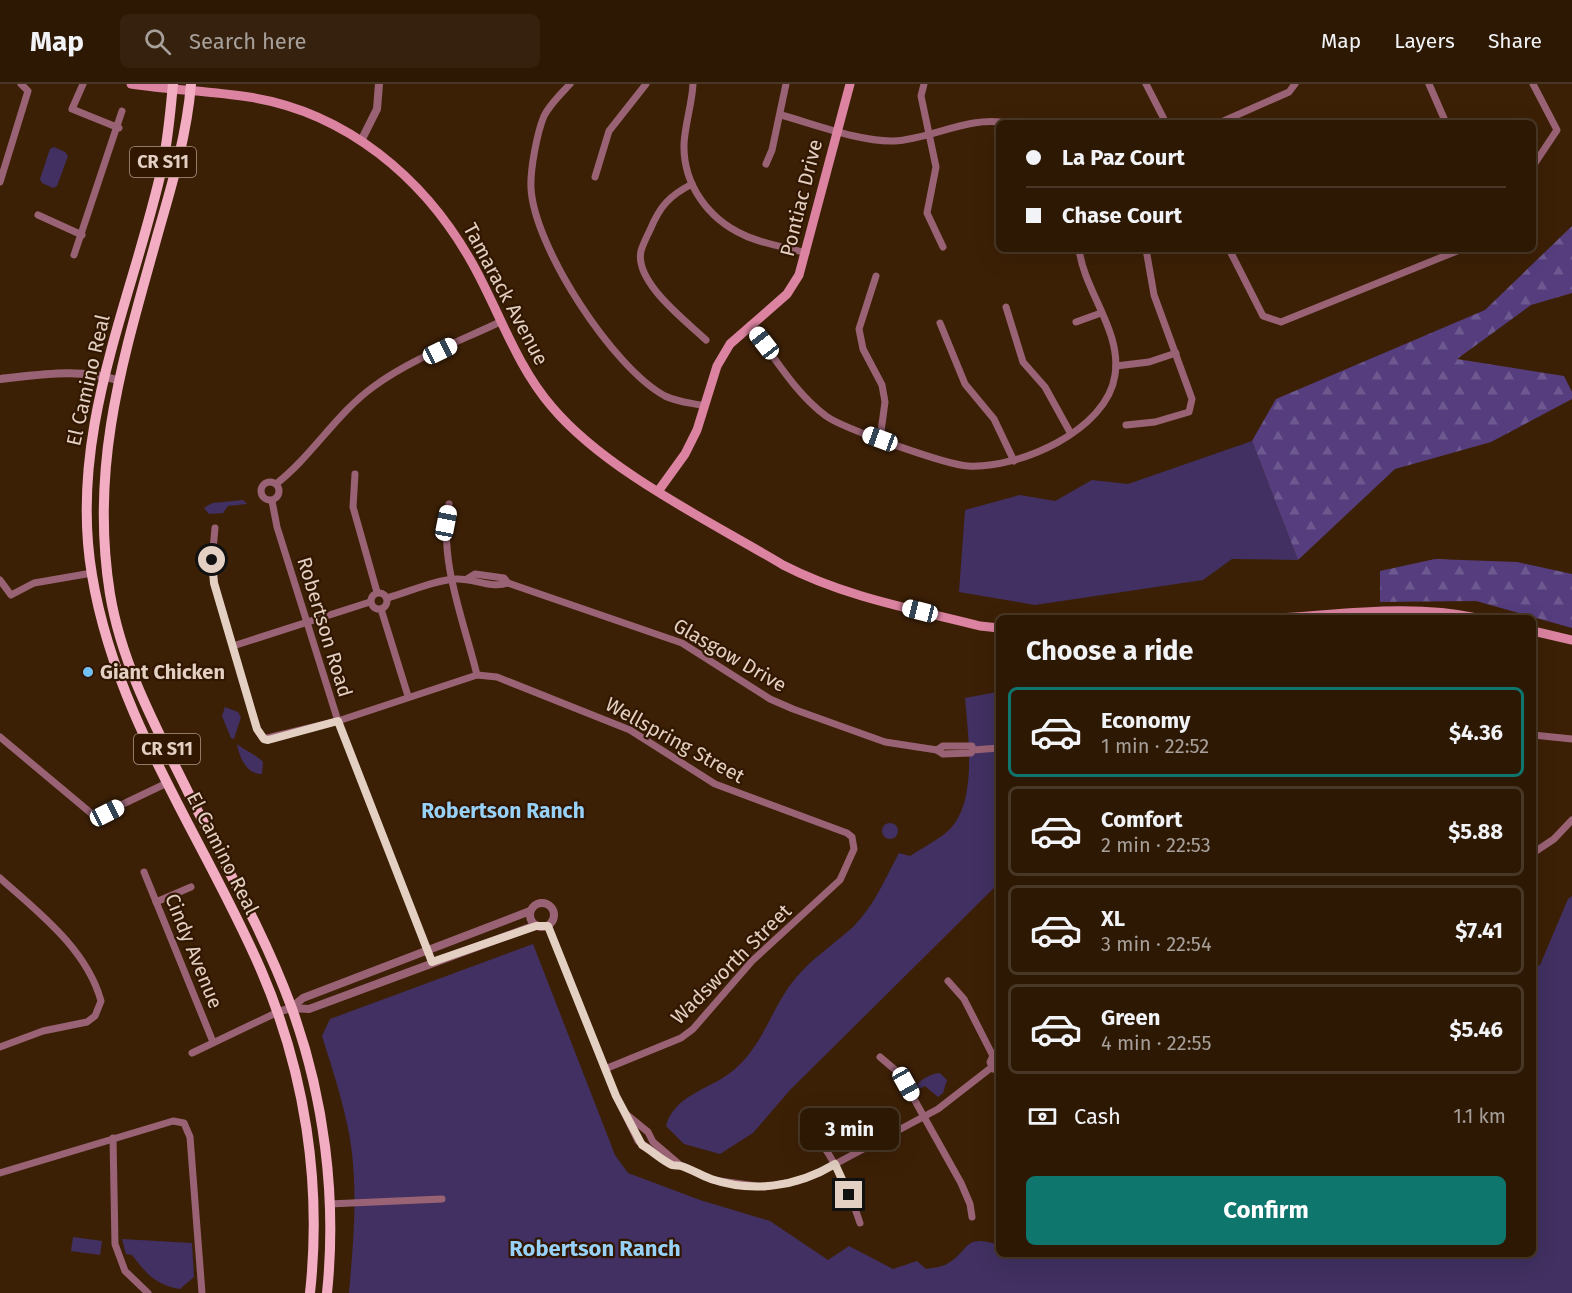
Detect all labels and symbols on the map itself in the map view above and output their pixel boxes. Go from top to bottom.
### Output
street label: Pontiac Drive [775,137,827,259]
road number: CR S11 [130,147,196,177]
street label: Tamarack Avenue [458,219,554,369]
street label: El Camino Real [61,312,115,448]
car [746,323,782,363]
car [420,335,460,367]
car [860,424,900,454]
car [434,504,458,542]
route start [198,546,225,573]
street label: Robertson Road [292,554,358,700]
car [900,598,940,624]
street label: Glasgow Drive [669,613,791,697]
place label: Giant Chicken [100,660,225,684]
marker: Giant Chicken [81,665,95,679]
street label: Wellspring Street [601,692,749,788]
road number: CR S11 [134,734,200,764]
street label: El Camino Real [182,788,264,918]
car [87,797,127,829]
district label: Robertson Ranch [421,798,585,824]
street label: Cindy Avenue [160,890,228,1012]
street label: Wadsworth Street [666,898,797,1029]
car [889,1064,923,1104]
callout: 3 min [800,1108,898,1150]
route end [835,1181,862,1208]
district label: Robertson Ranch [509,1235,681,1262]

